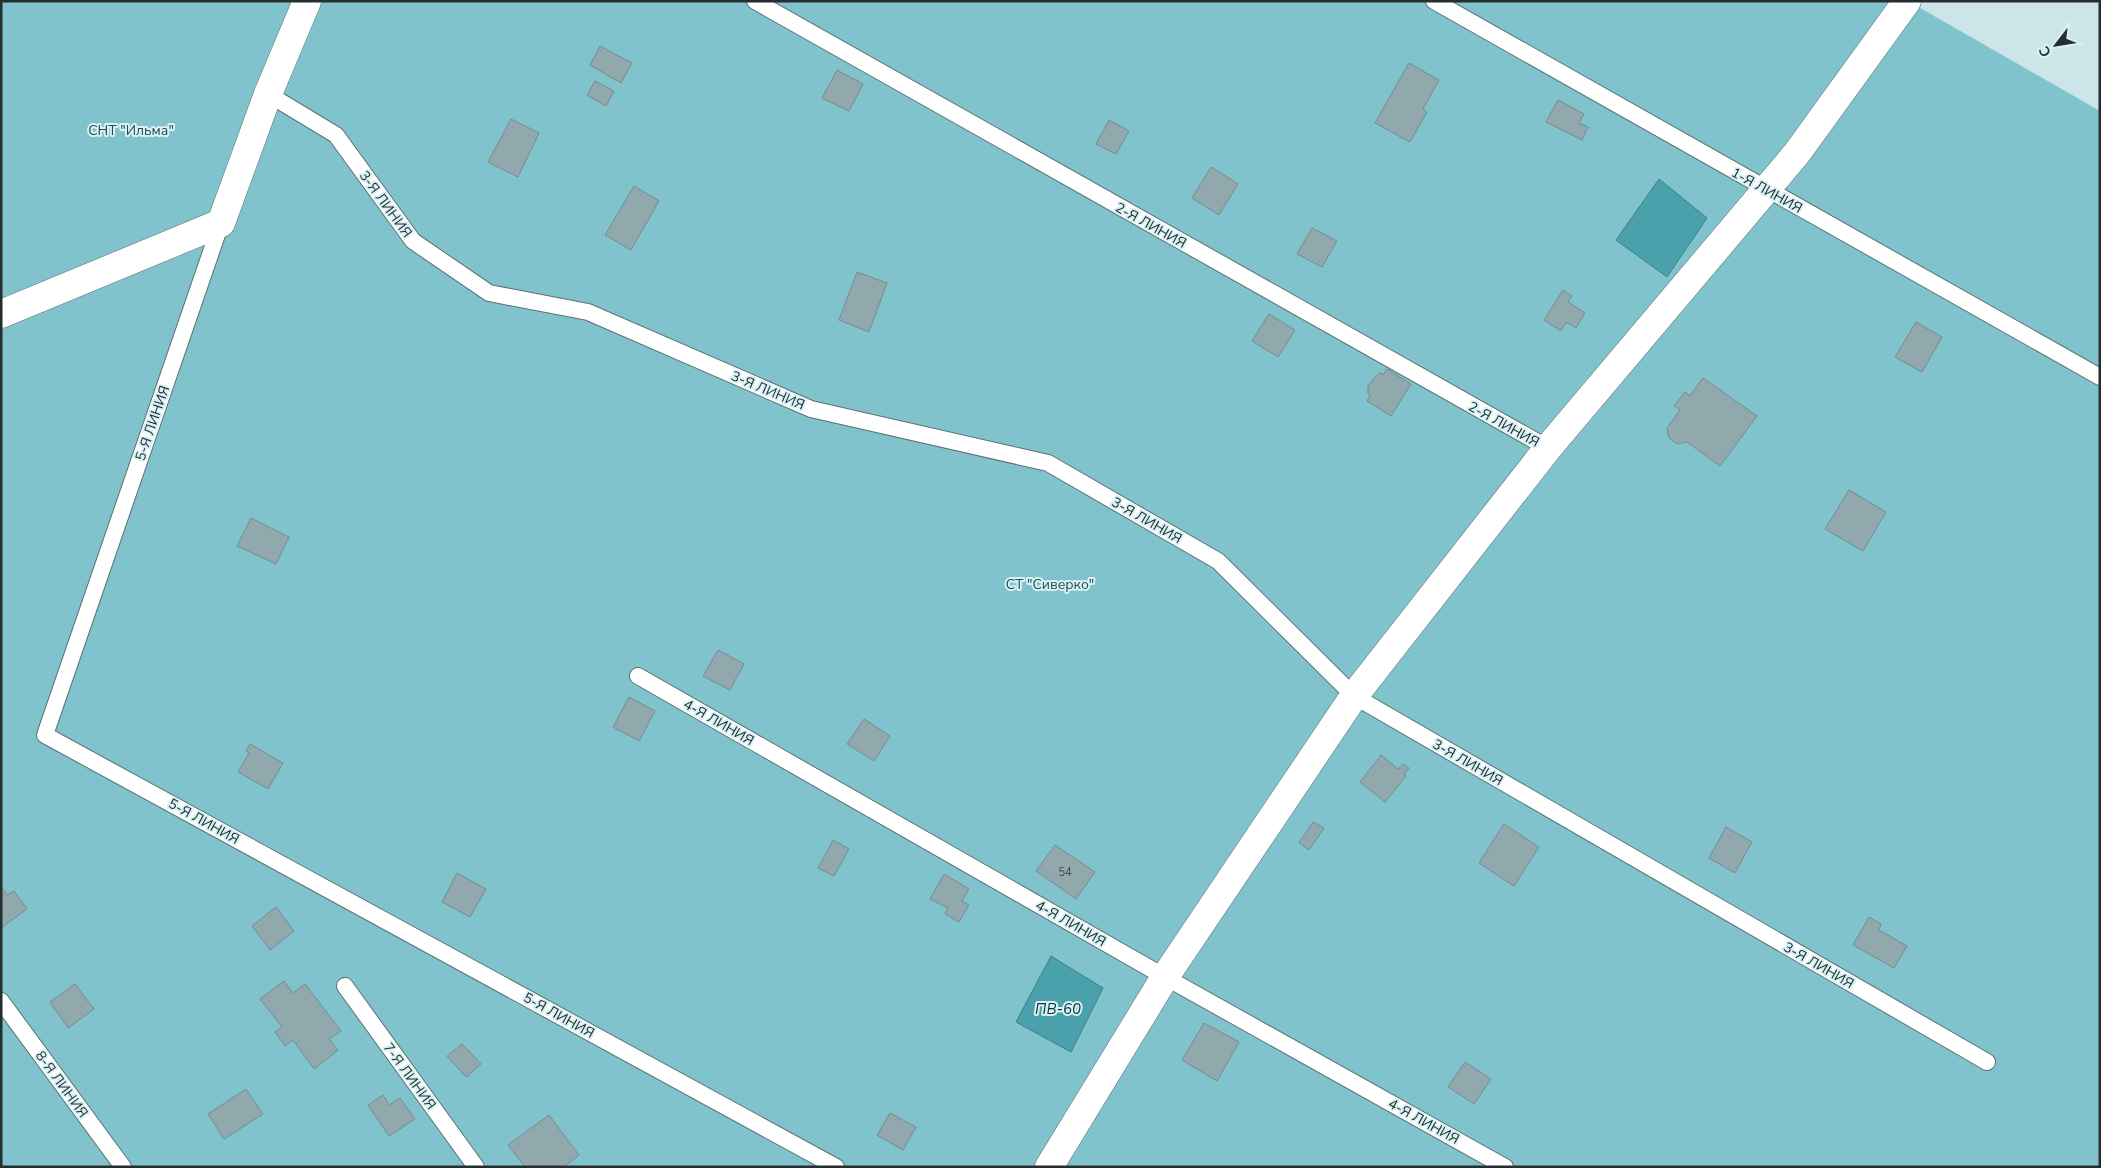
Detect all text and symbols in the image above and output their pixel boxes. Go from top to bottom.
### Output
north arrow [2031,20,2081,70]
text: С [2034,42,2056,60]
park label: СНТ "Ильма" [88,121,174,140]
street label: 1-Я ЛИНИЯ [1728,163,1806,218]
street label: 3-Я ЛИНИЯ [355,167,416,242]
street label: 2-Я ЛИНИЯ [1112,198,1190,253]
street label: 3-Я ЛИНИЯ [728,366,808,415]
street label: 5-Я ЛИНИЯ [131,383,174,463]
street label: 2-Я ЛИНИЯ [1465,397,1543,452]
street label: 3-Я ЛИНИЯ [1108,493,1185,548]
park label: СТ "Сиверко" [1006,575,1094,594]
street label: 4-Я ЛИНИЯ [680,695,757,750]
street label: 3-Я ЛИНИЯ [1429,735,1506,790]
street label: 5-Я ЛИНИЯ [165,794,243,849]
house number: 54 [1058,865,1072,880]
street label: 4-Я ЛИНИЯ [1032,896,1109,951]
street label: 3-Я ЛИНИЯ [1780,938,1857,993]
street label: 5-Я ЛИНИЯ [520,988,598,1043]
water label: ПВ-60 [1035,999,1081,1019]
street label: 7-Я ЛИНИЯ [379,1039,440,1114]
street label: 8-Я ЛИНИЯ [31,1047,92,1122]
street label: 4-Я ЛИНИЯ [1385,1094,1463,1149]

